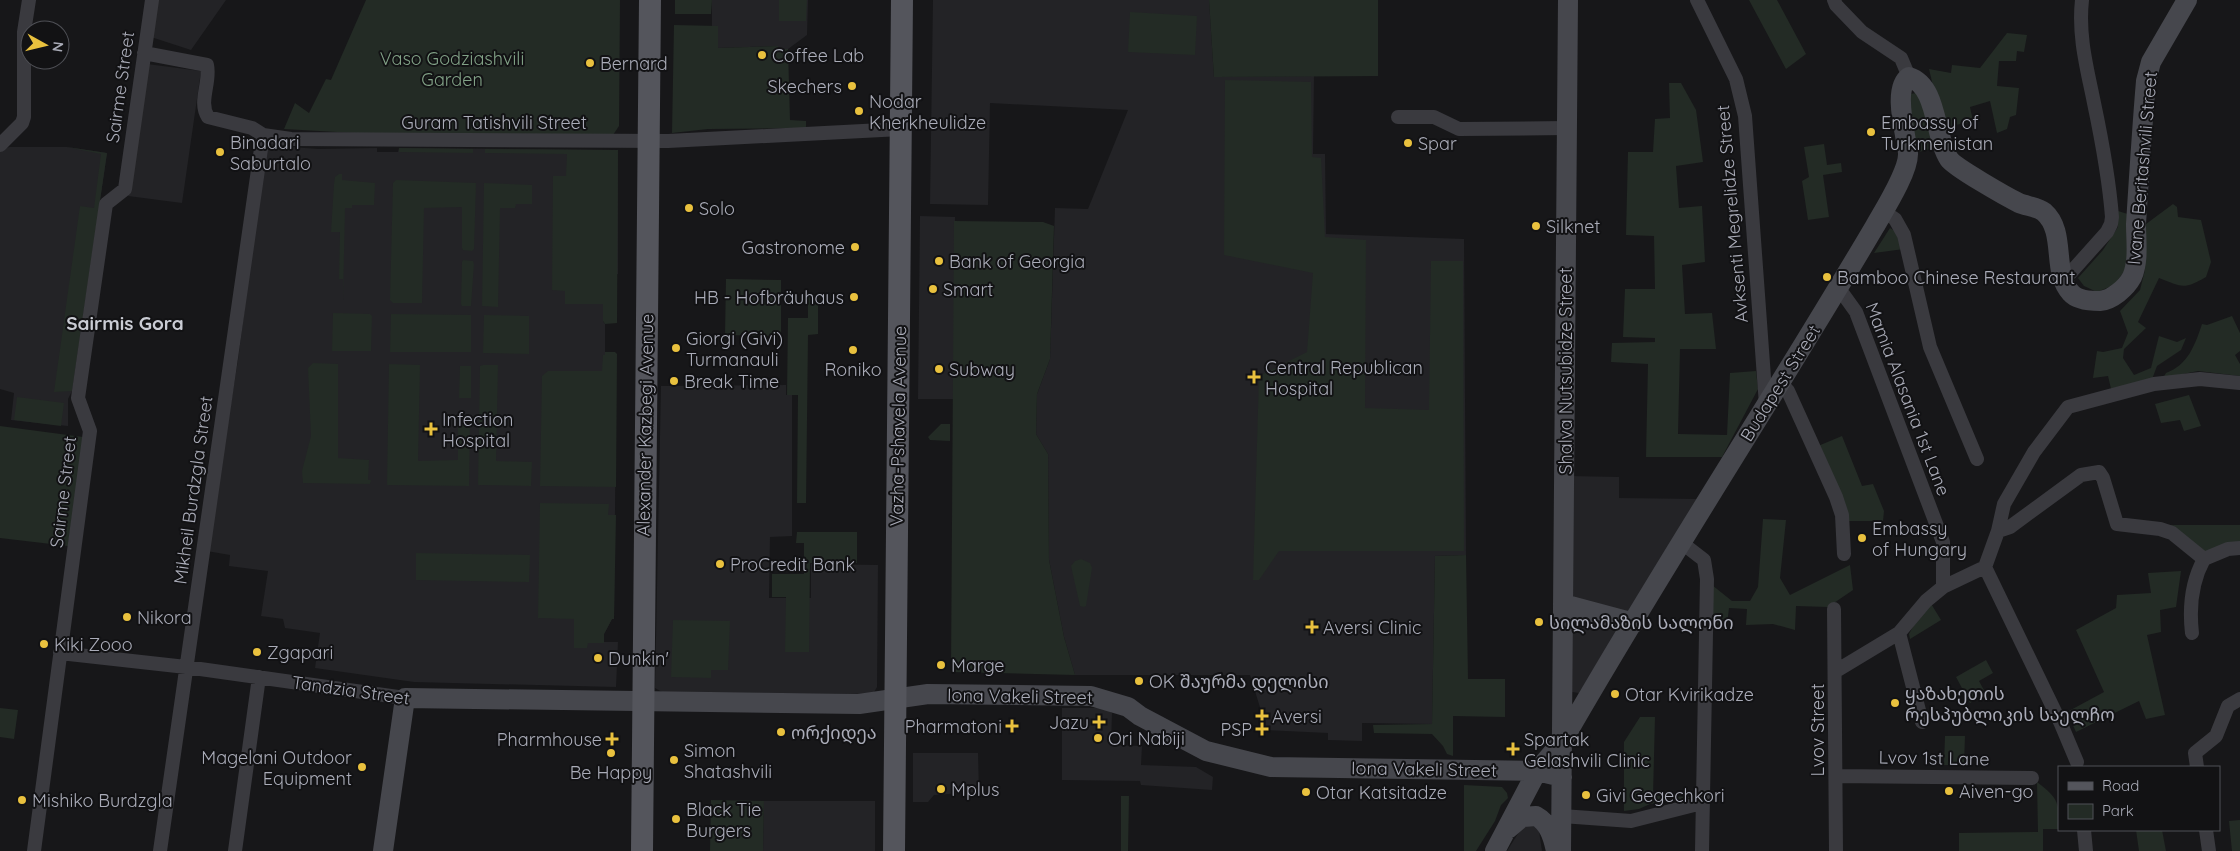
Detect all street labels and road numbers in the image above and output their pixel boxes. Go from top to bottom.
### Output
street label: Sairme Street [101,30,139,144]
street label: Ivane Beritashvili Street [2122,70,2162,266]
street label: Avksenti Megrelidze Street [1711,104,1753,324]
street label: Guram Tatishvili Street [401,111,587,134]
street label: Shalva Nutsubidze Street [1554,267,1577,475]
street label: Mamia Alasania 1st Lane [1860,299,1956,499]
street label: Alexander Kazbegi Avenue [632,313,658,537]
street label: Budapest Street [1735,320,1825,446]
street label: Vazha-Pshavela Avenue [885,325,911,527]
street label: Mikheil Burdzgla Street [168,394,218,586]
street label: Sairme Street [45,435,81,549]
street label: Tandzia Street [291,670,411,710]
street label: Iona Vakeli Street [947,683,1093,709]
street label: Lvov Street [1806,684,1829,777]
street label: Lvov 1st Lane [1878,746,1990,770]
street label: Iona Vakeli Street [1351,756,1497,782]

